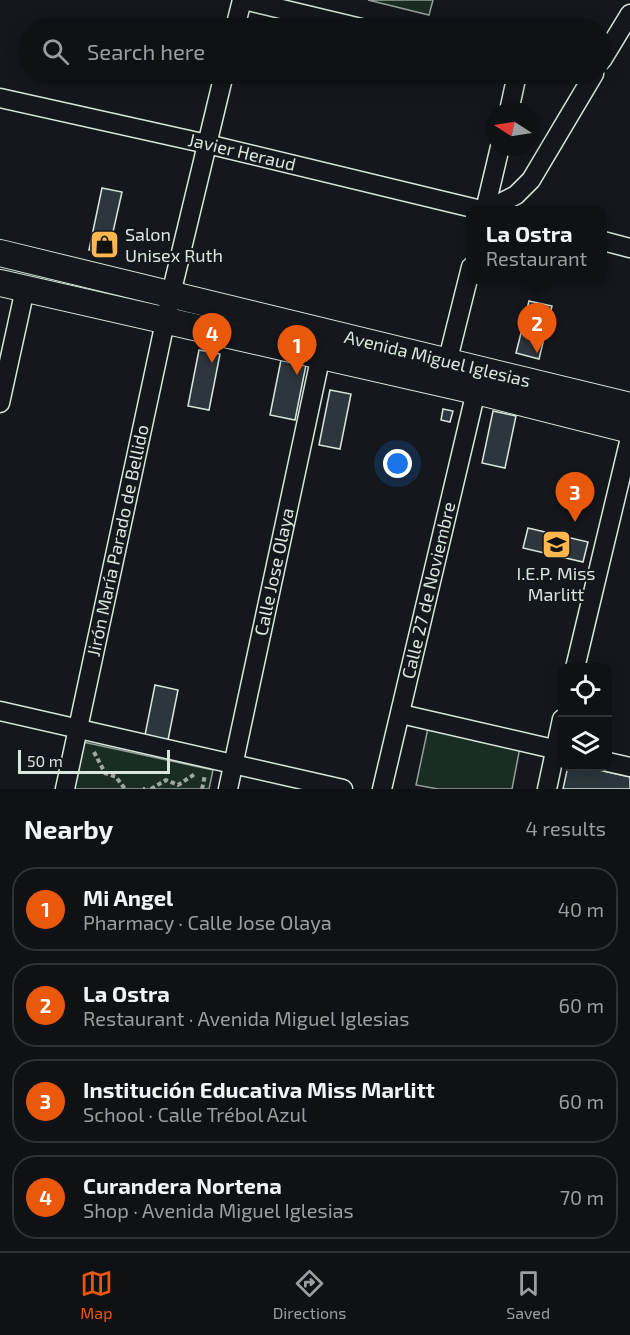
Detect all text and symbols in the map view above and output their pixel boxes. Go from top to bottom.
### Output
search box [18,18,612,84]
icon: search [39,35,72,68]
text: Search here [87,38,205,64]
north arrow [486,102,540,156]
street label: Javier Heraud [186,128,298,175]
popup [466,206,607,284]
text: La Ostra [486,220,573,246]
place label: Salon Unisex Ruth [125,223,223,266]
shop icon: Salon Unisex Ruth [88,229,120,261]
text: Restaurant [486,246,587,270]
pin: 2 [518,304,556,353]
pin: 4 [192,314,232,363]
street label: Avenida Miguel Iglesias [342,325,533,391]
pin: 1 [278,326,316,375]
street label: Jirón María Parado de Bellido [82,423,153,658]
your location [383,449,412,478]
pin: 3 [556,472,594,522]
street label: Calle 27 de Noviembre [396,500,459,681]
street label: Calle Jose Olaya [249,506,298,638]
school or university icon: I.E.P. Miss Marlitt [540,529,572,561]
place label: I.E.P. Miss Marlitt [517,562,595,605]
map controls [558,663,612,771]
button: locate [558,663,612,717]
button: layers [558,717,612,771]
scale bar [18,747,170,774]
text: 50 m [27,751,63,770]
text: Nearby [24,813,113,844]
text: 4 results [526,816,606,840]
text: Mi Angel [83,884,173,910]
text: 1 [41,897,50,921]
text: 40 m [558,897,604,921]
text: Pharmacy · Calle Jose Olaya [83,910,332,934]
text: La Ostra [83,980,170,1006]
text: 2 [40,993,51,1017]
text: 60 m [559,993,604,1017]
text: Restaurant · Avenida Miguel Iglesias [83,1006,409,1030]
text: Institución Educativa Miss Marlitt [83,1076,435,1102]
text: 3 [40,1089,51,1113]
text: 60 m [559,1089,604,1113]
text: School · Calle Trébol Azul [83,1102,307,1126]
text: Curandera Nortena [83,1172,282,1198]
text: 4 [39,1185,52,1209]
text: 70 m [560,1185,604,1209]
text: Shop · Avenida Miguel Iglesias [83,1198,354,1222]
tab: Map [80,1267,113,1322]
tab: Directions [273,1267,346,1322]
tab: Saved [506,1267,550,1322]

